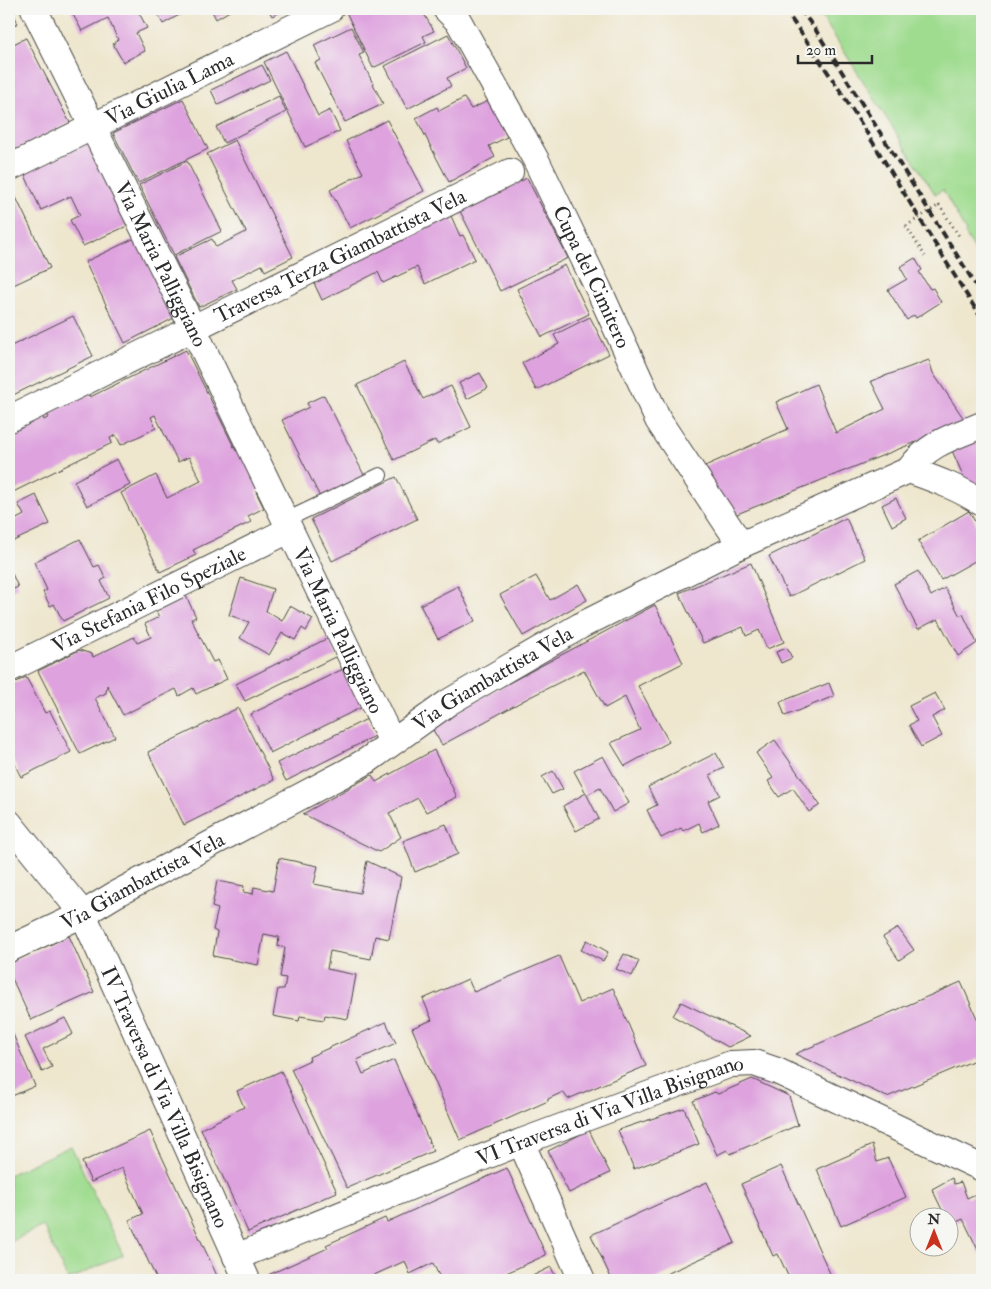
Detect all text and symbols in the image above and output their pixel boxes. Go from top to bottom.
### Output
scale bar [798,32,872,64]
text: 20 m [806,41,836,60]
street label: Via Giulia Lama [101,46,239,132]
street label: Via Maria Palliggiano [108,177,213,351]
street label: Traversa Terza Giambattista Vela [210,183,471,330]
street label: Cupa del Cimitero [546,201,637,353]
street label: Via Stefania Filo Speziale [47,540,251,660]
street label: Via Maria Palliggiano [286,543,389,718]
street label: Via Giambattista Vela [407,620,578,738]
street label: Via Giambattista Vela [56,826,230,937]
street label: IV Traversa di Via Villa Bisignano [94,962,235,1232]
street label: VI Traversa di Via Villa Bisignano [472,1050,744,1173]
north arrow [908,1206,958,1256]
text: N [927,1211,941,1228]

